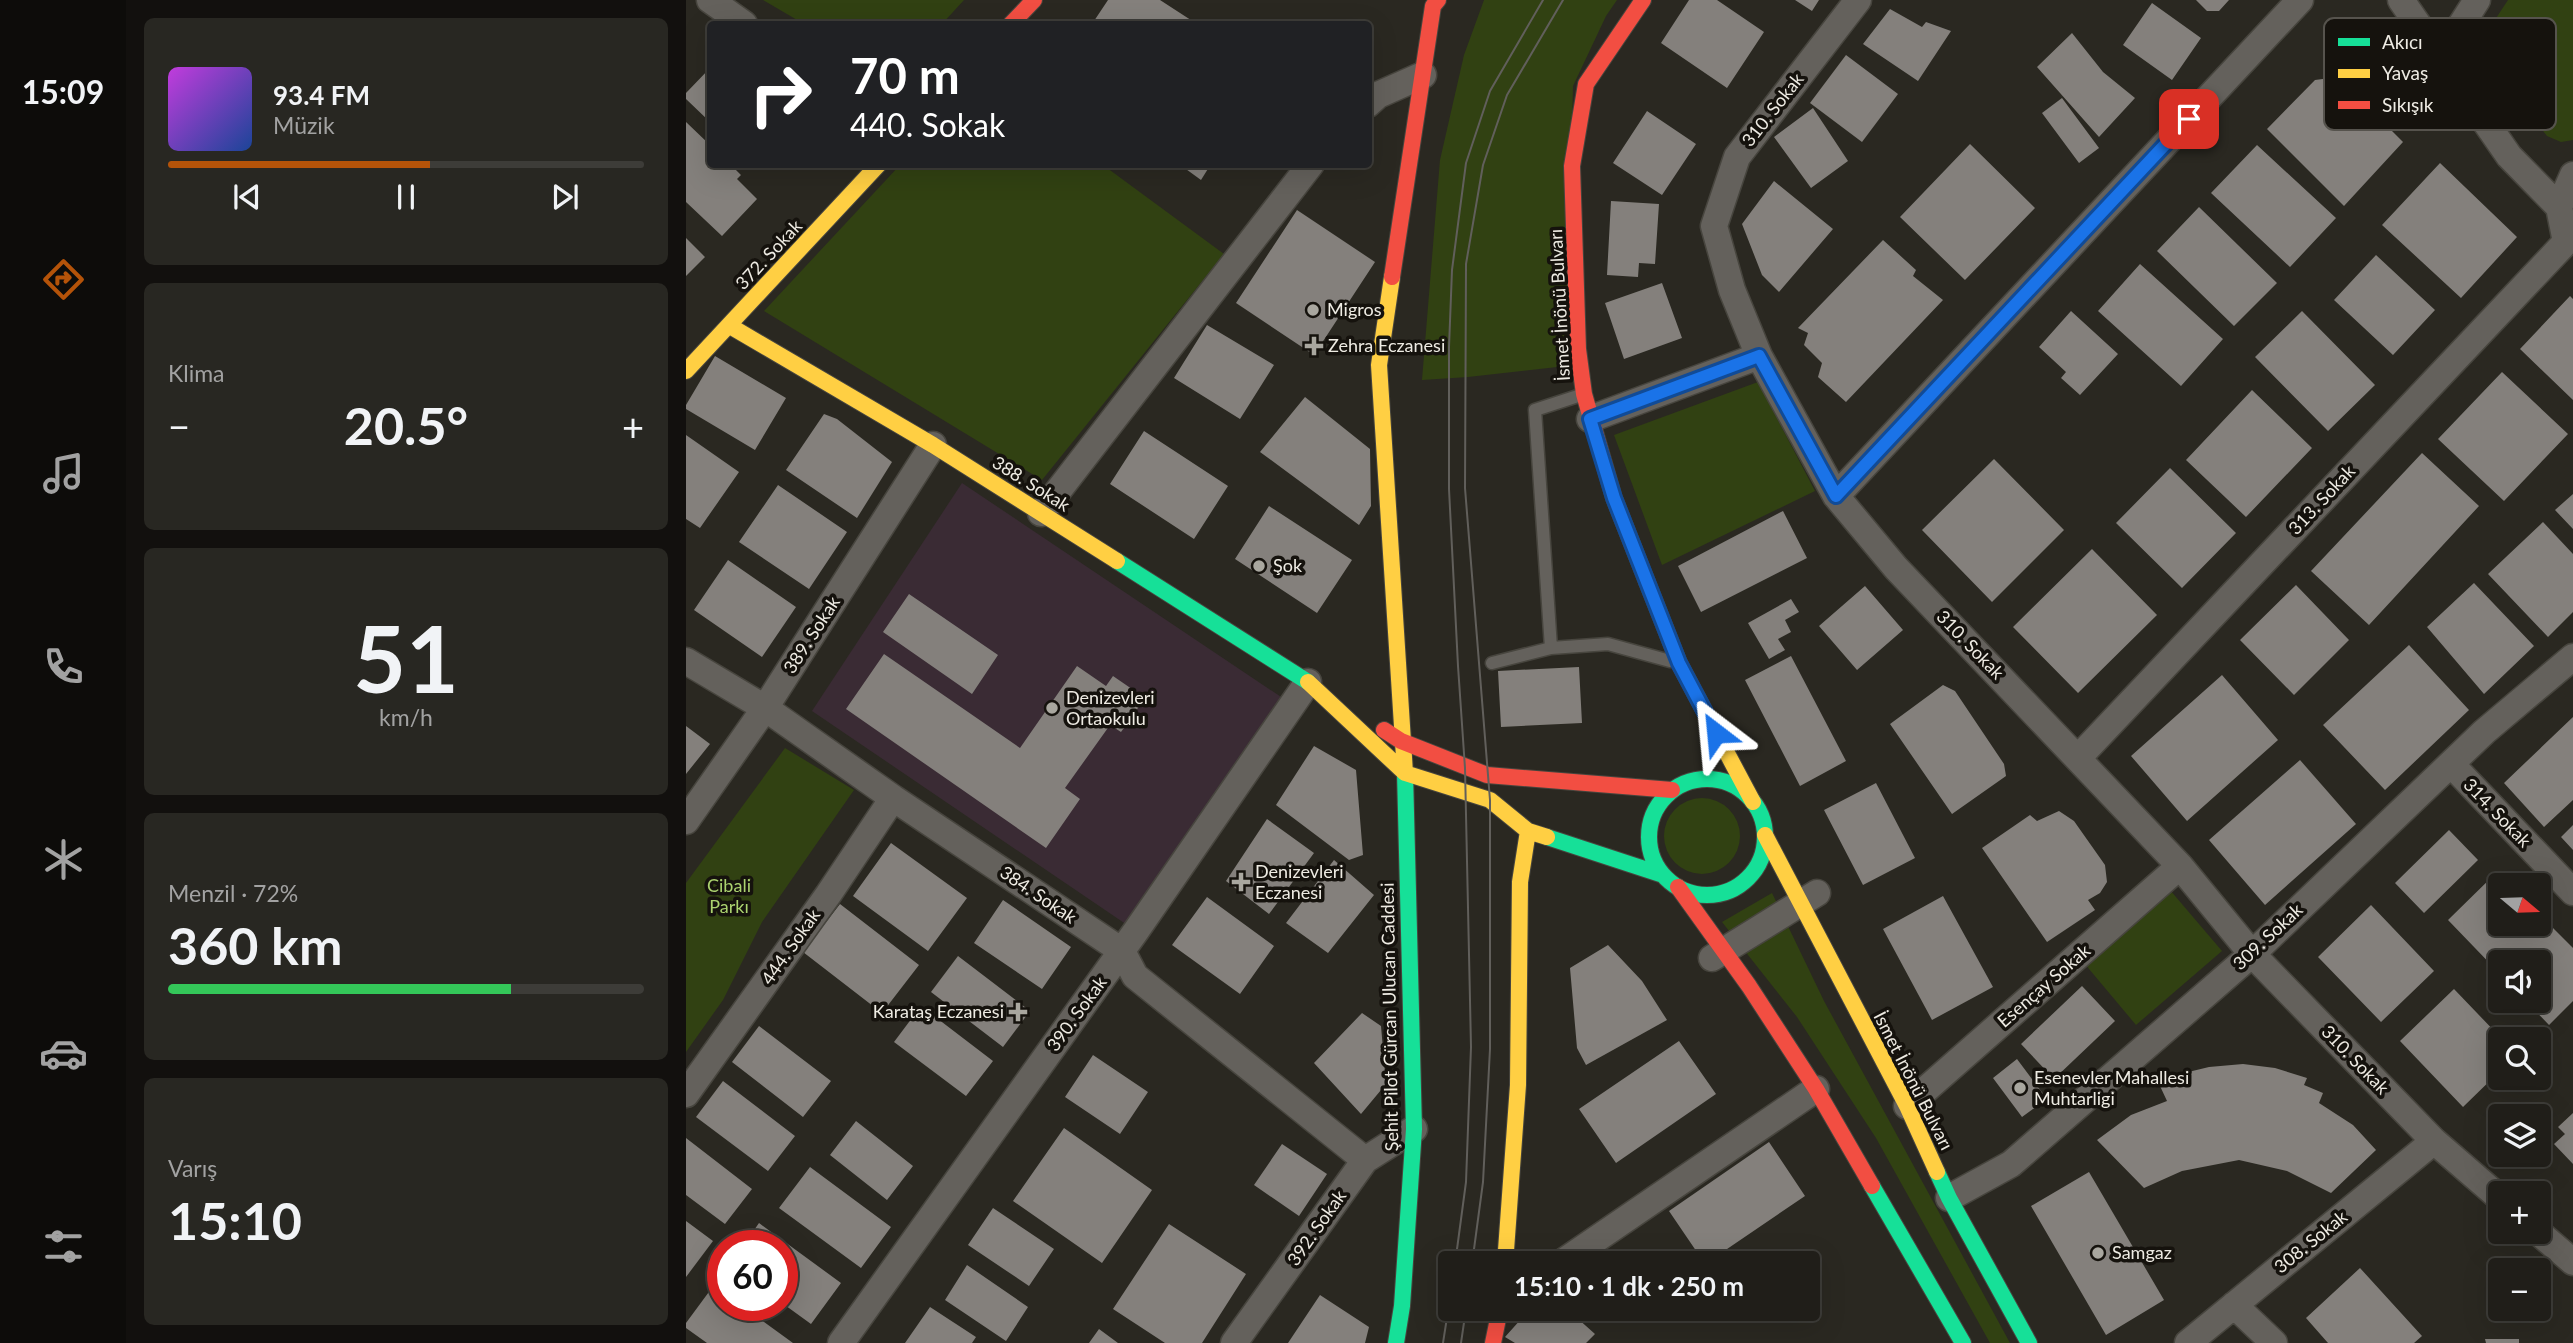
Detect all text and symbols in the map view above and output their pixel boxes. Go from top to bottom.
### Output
legend [2324,18,2556,130]
text: Akıcı [2382,30,2423,53]
text: 70 m [850,46,960,104]
icon: right [735,49,826,140]
text: Yavaş [2382,61,2428,84]
street label: 310. Sokak [1737,68,1808,151]
text: 15:09 [22,72,104,111]
text: 93.4 FM [273,79,370,111]
pin [2159,89,2219,149]
text: Sıkışık [2382,93,2434,116]
icon: arrive [2170,100,2208,138]
text: 440. Sokak [850,105,1005,144]
text: Müzik [273,111,335,139]
icon: previous [228,178,266,216]
icon: pause [387,178,425,216]
icon: next [546,178,584,216]
street label: 372. Sokak [730,214,807,294]
street label: İsmet İnönü Bulvarı [1544,228,1574,382]
icon: directions [39,255,88,304]
place label: Migros [1327,298,1382,320]
marker: Migros [1305,302,1321,318]
place label: Zehra Eczanesi [1328,334,1445,356]
marker: Zehra Eczanesi [1306,338,1322,354]
text: Klima [168,359,225,387]
text: 20.5° [344,394,468,456]
text: − [168,403,190,449]
text: + [622,403,644,449]
icon: music [39,449,88,498]
street label: 388. Sokak [989,451,1075,516]
street label: 313. Sokak [2283,459,2360,539]
place label: Şok [1273,554,1303,576]
marker: Şok [1251,558,1267,574]
street label: 389. Sokak [778,591,845,677]
text: 51 [353,603,459,712]
street label: 310. Sokak [1932,605,2010,684]
icon: phone [39,642,88,691]
place label: Denizevleri Ortaokulu [1066,686,1155,729]
position arrow [1679,696,1753,770]
marker: Denizevleri Ortaokulu [1044,700,1060,716]
text: km/h [379,703,433,731]
street label: 314. Sokak [2459,773,2537,852]
icon: climate [39,835,88,884]
place label: Denizevleri Eczanesi [1255,860,1344,903]
street label: 384. Sokak [996,861,1082,928]
north arrow [2488,873,2552,936]
map controls [2488,873,2551,1321]
park label: Cibali Parkı [707,874,751,917]
marker: Denizevleri Eczanesi [1233,874,1249,890]
text: Menzil · 72% [168,879,298,907]
street label: Şehit Pilot Gürcan Ulucan Caddesi [1376,882,1402,1152]
street label: 309. Sokak [2228,898,2307,974]
street label: 444. Sokak [756,904,825,989]
text: 360 km [168,914,342,976]
street label: Esençay Sokak [1993,938,2095,1031]
button: sound [2488,950,2551,1013]
street label: 390. Sokak [1042,971,1111,1055]
place label: Karataş Eczanesi [873,1000,1004,1022]
marker: Karataş Eczanesi [1010,1004,1026,1020]
street label: İsmet İnönü Bulvarı [1870,1008,1958,1153]
street label: 310. Sokak [2317,1020,2395,1099]
button: search [2488,1027,2551,1090]
icon: car [39,1029,88,1078]
place label: Esenevler Mahallesi Muhtarligi [2034,1066,2189,1109]
marker: Esenevler Mahallesi Muhtarligi [2012,1080,2028,1096]
button: layers [2488,1104,2551,1167]
text: Varış [168,1154,217,1182]
button: + [2488,1181,2551,1244]
street label: 392. Sokak [1282,1185,1351,1270]
text: 15:10 [168,1189,302,1251]
street label: 308. Sokak [2270,1205,2352,1277]
icon: filters [39,1222,88,1271]
speed limit sign: 60 [707,1230,798,1321]
place label: Samgaz [2112,1241,2172,1263]
marker: Samgaz [2090,1245,2106,1261]
button: − [2488,1258,2551,1321]
text: 15:10 · 1 dk · 250 m [1514,1270,1744,1302]

